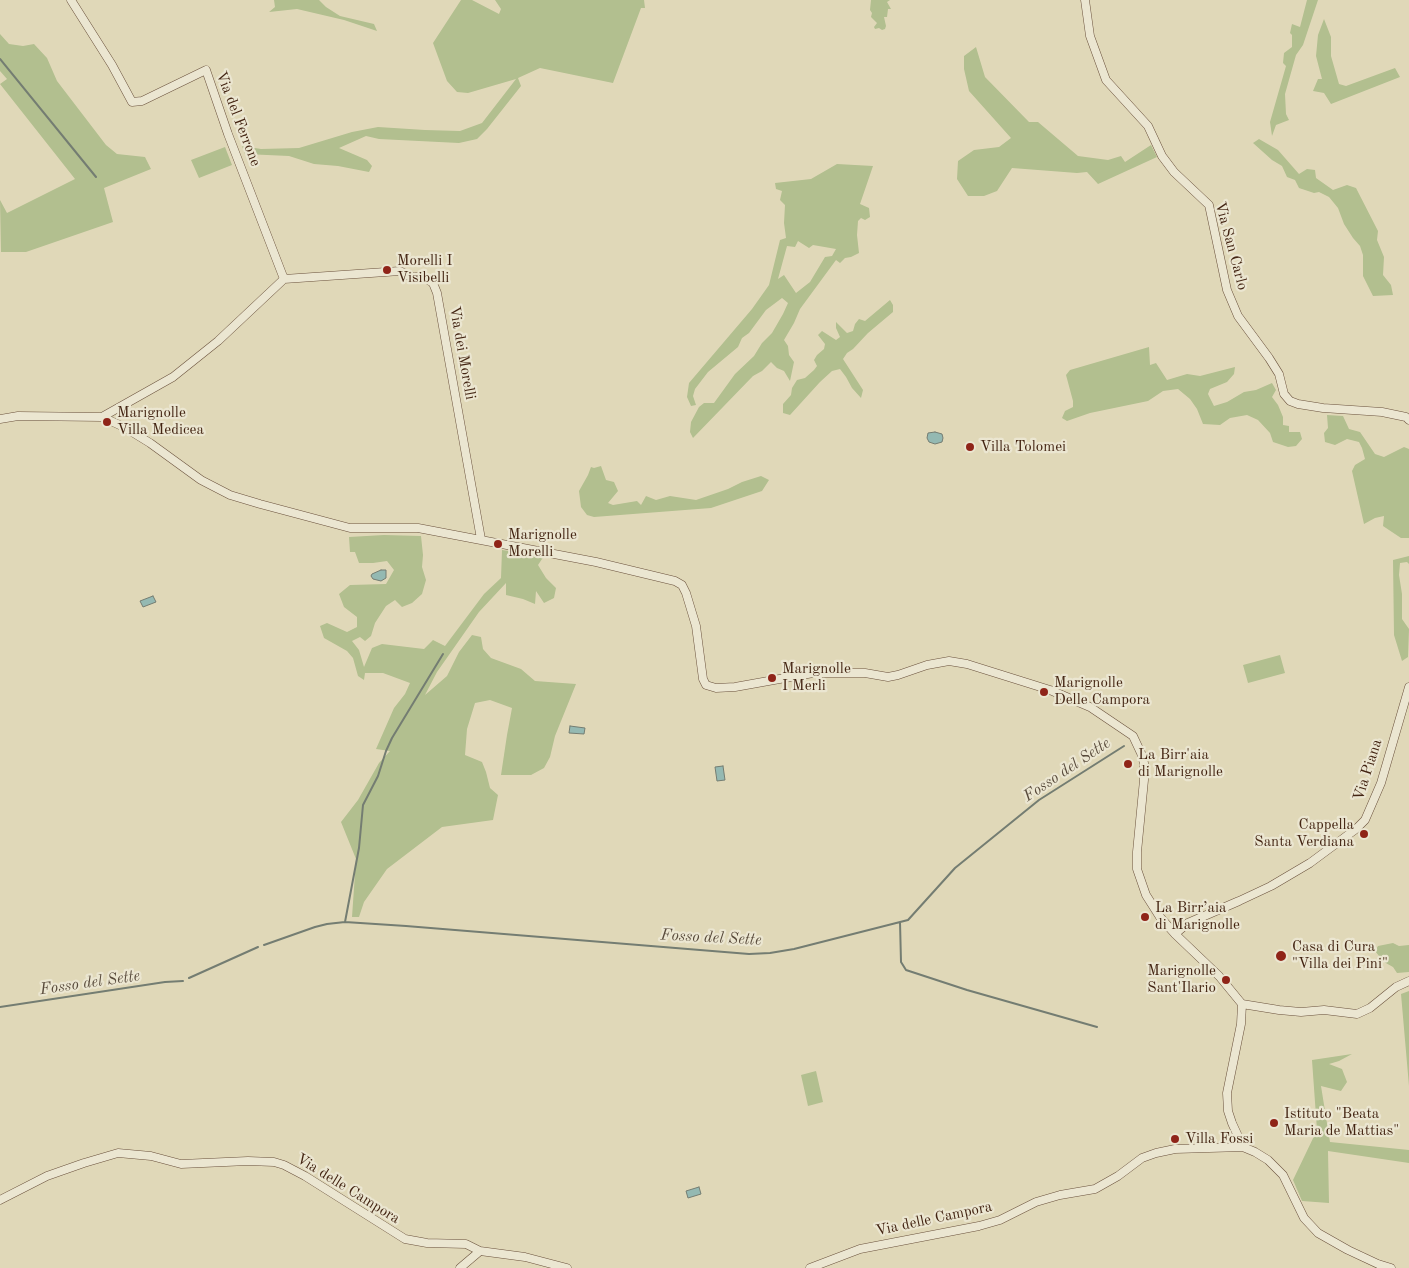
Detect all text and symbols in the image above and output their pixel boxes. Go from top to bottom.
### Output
street label: Via del Ferrone [212,69,264,169]
street label: Via San Carlo [1211,200,1251,292]
place label: Morelli I Visibelli [397,252,452,287]
marker: Morelli I Visibelli [381,264,393,276]
street label: Via dei Morelli [445,305,479,401]
place label: Marignolle Villa Medicea [117,404,204,439]
marker: Marignolle Villa Medicea [101,416,113,428]
place label: Villa Tolomei [980,438,1066,456]
marker: Villa Tolomei [964,441,976,453]
place label: Marignolle Morelli [508,526,577,561]
marker: Marignolle Morelli [492,538,504,550]
place label: Marignolle I Merli [782,660,851,695]
marker: Marignolle I Merli [766,672,778,684]
place label: Marignolle Delle Campora [1054,674,1150,709]
marker: Marignolle Delle Campora [1038,686,1050,698]
water label: Fosso del Sette [1020,734,1114,806]
street label: Via Piana [1350,737,1386,803]
place label: La Birr'aia di Marignolle [1138,746,1223,781]
marker: La Birr'aia di Marignolle [1122,758,1134,770]
place label: Cappella Santa Verdiana [1254,816,1354,851]
marker: Cappella Santa Verdiana [1358,828,1370,840]
place label: La Birr’aia di Marignolle [1155,899,1240,934]
marker: La Birr’aia di Marignolle [1139,911,1151,923]
water label: Fosso del Sette [660,926,762,950]
place label: Casa di Cura "Villa dei Pini" [1292,938,1388,973]
marker: Casa di Cura "Villa dei Pini" [1274,949,1288,963]
place label: Marignolle Sant'Ilario [1147,962,1216,997]
water label: Fosso del Sette [39,966,141,1000]
marker: Marignolle Sant'Ilario [1220,974,1232,986]
place label: Istituto "Beata Maria de Mattias" [1284,1105,1399,1140]
marker: Istituto "Beata Maria de Mattias" [1268,1117,1280,1129]
place label: Villa Fossi [1185,1130,1253,1148]
marker: Villa Fossi [1169,1133,1181,1145]
street label: Via delle Campora [293,1150,403,1228]
street label: Via delle Campora [874,1198,994,1240]

